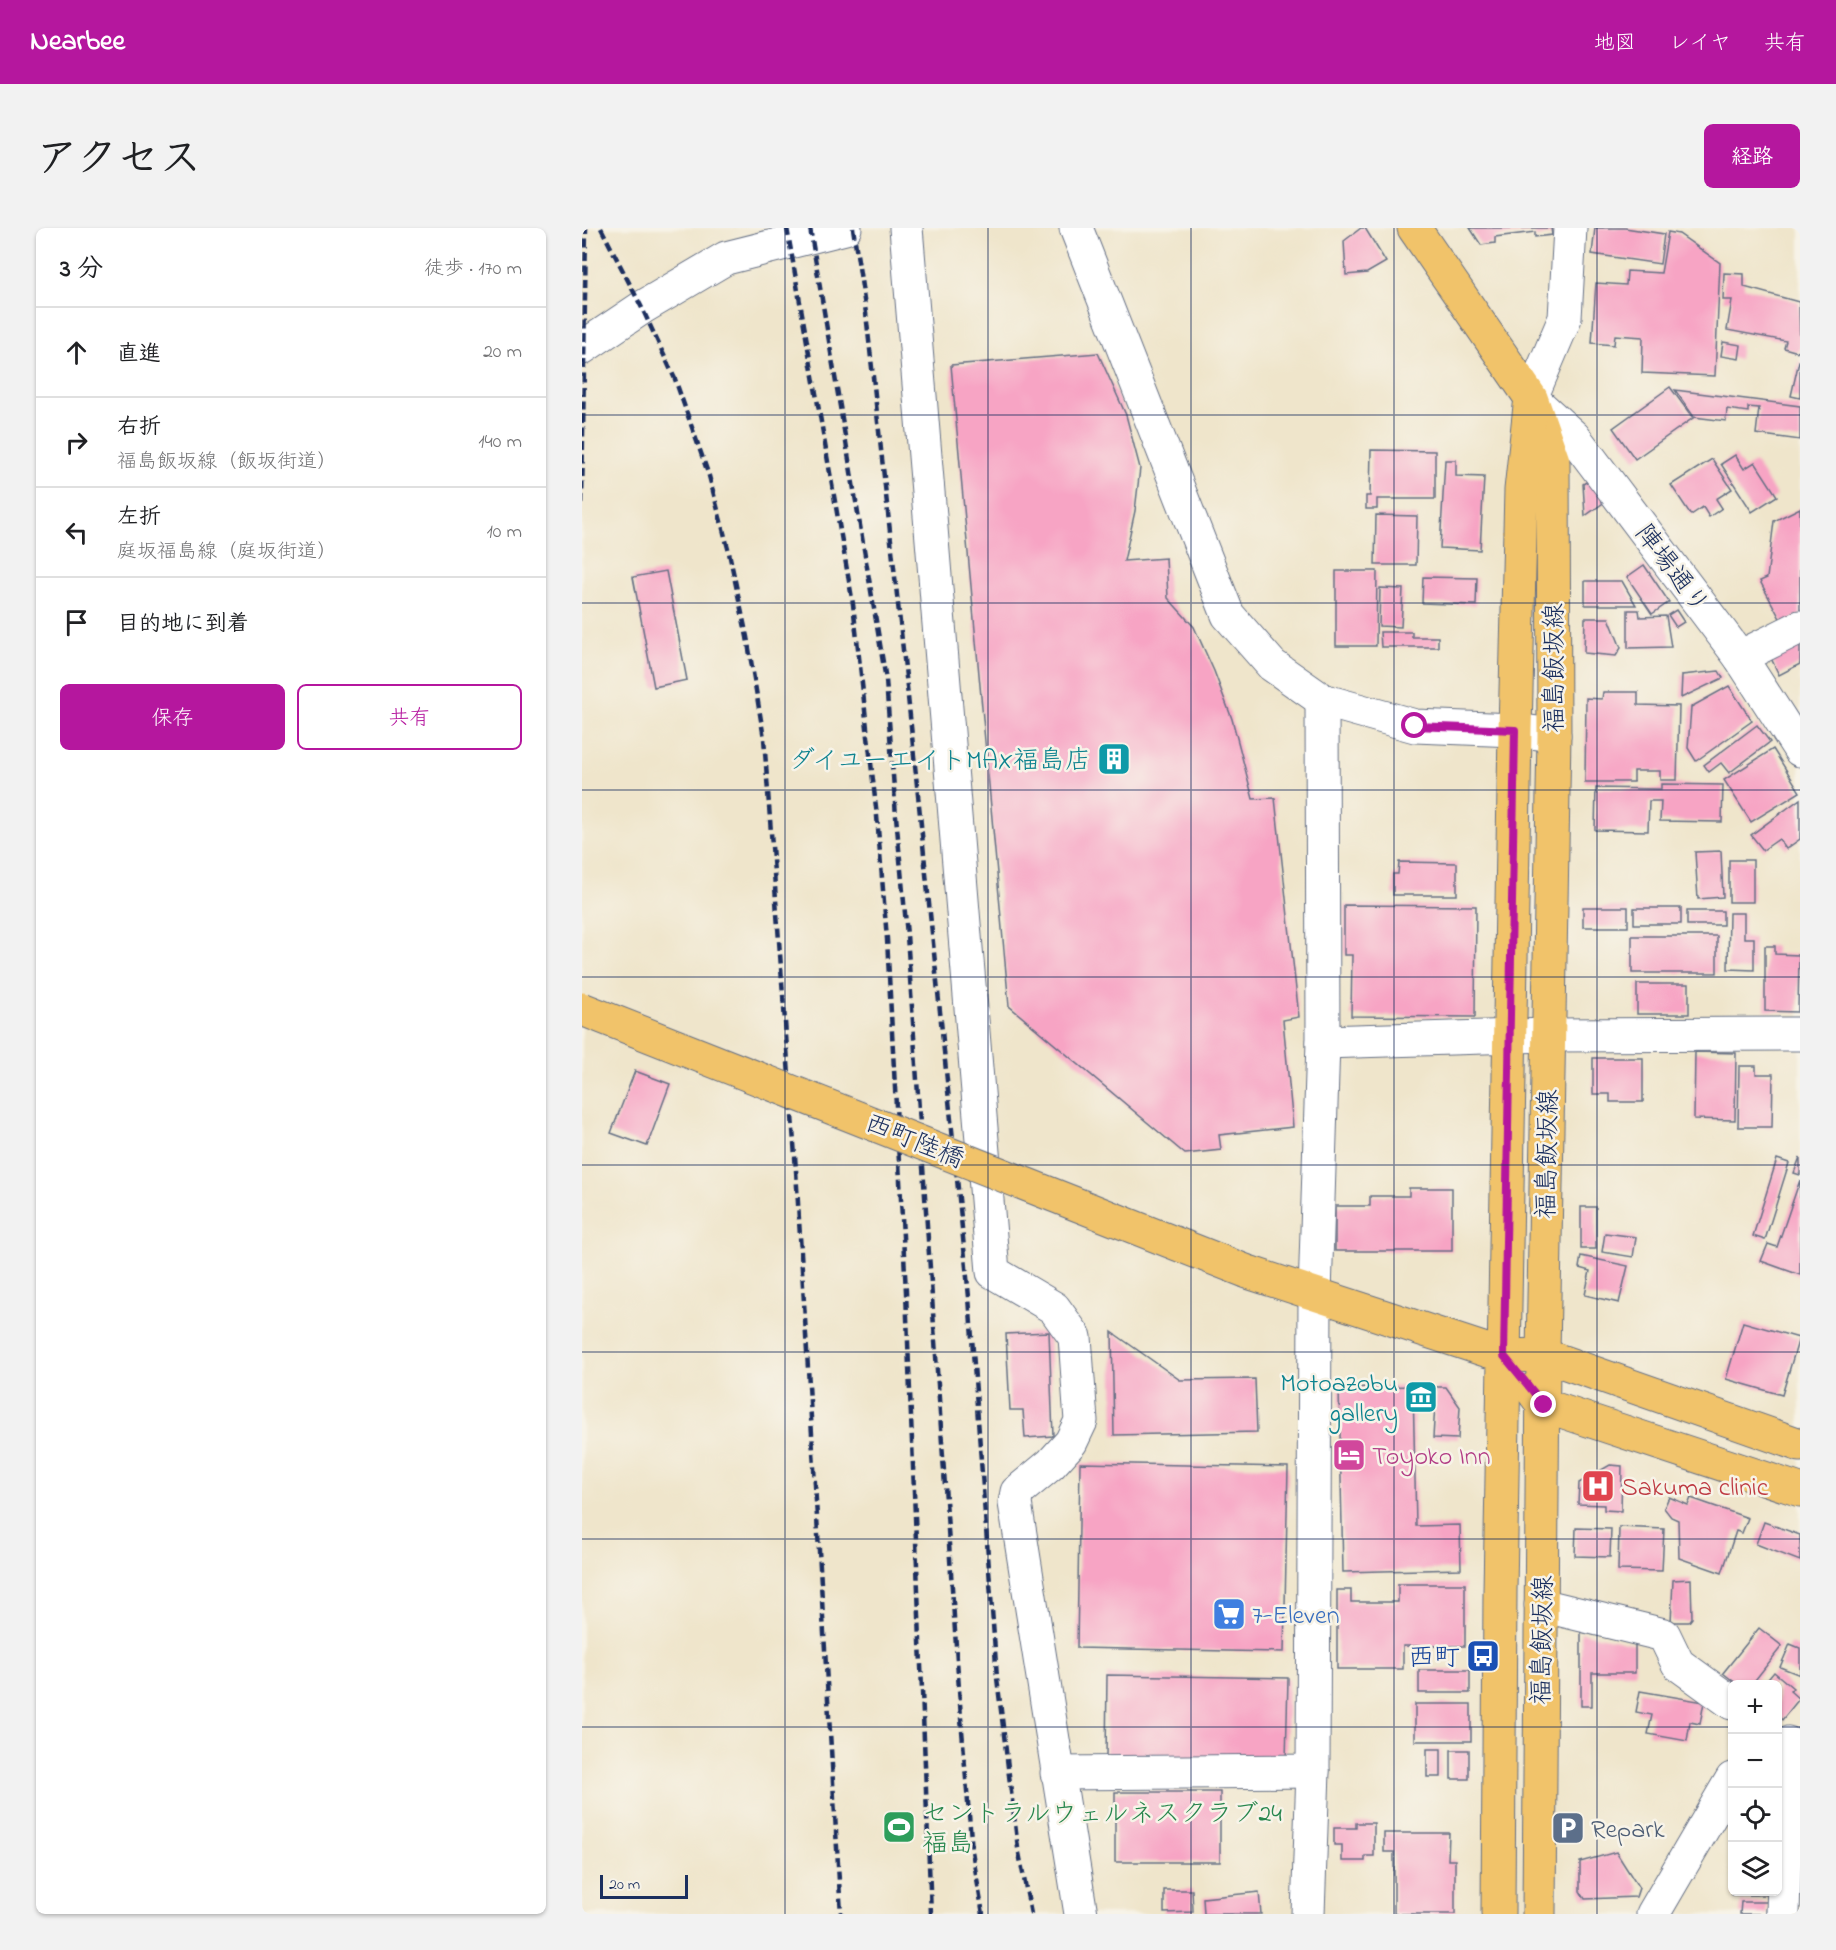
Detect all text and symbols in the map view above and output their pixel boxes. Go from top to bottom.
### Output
text: Nearbee [30,22,125,63]
text: 地図 [1594,29,1636,59]
text: レイヤ [1669,29,1731,59]
text: 共有 [1764,29,1806,59]
button: 経路 [1704,124,1800,188]
text: アクセス [36,130,201,191]
text: 3 分 [60,251,103,289]
text: 徒歩 · 170 m [424,255,522,284]
icon: ahead [60,336,93,369]
text: 20 m [483,338,522,367]
text: 直進 [117,339,161,371]
text: 右折 [117,412,161,444]
icon: right [60,426,93,459]
text: 140 m [478,428,522,457]
text: 福島飯坂線（飯坂街道） [117,448,337,477]
text: 左折 [117,502,161,534]
icon: left [60,516,93,549]
street label: 陣場通り [1624,517,1717,623]
text: 10 m [486,518,522,547]
text: 庭坂福島線（庭坂街道） [117,538,337,567]
street label: 福島飯坂線 [1537,603,1575,733]
icon: arrive [60,606,93,639]
text: 目的地に到着 [117,609,249,641]
button: 保存 [60,684,285,750]
button: 共有 [297,684,522,750]
route start [1401,712,1427,738]
building icon: ダイユーエイトMAX福島店 [1096,741,1132,777]
place label: ダイユーエイトMAX福島店 [789,743,1091,781]
street label: 福島飯坂線 [1529,1089,1569,1219]
street label: 西町陸橋 [859,1106,969,1180]
place label: Motoazobu gallery [1280,1366,1398,1434]
museum icon: Motoazobu gallery [1403,1379,1439,1415]
route end [1530,1391,1556,1417]
hotel icon: Toyoko Inn [1331,1437,1367,1473]
place label: Toyoko Inn [1372,1439,1491,1477]
hospital icon: Sakuma clinic [1580,1468,1616,1504]
place label: Sakuma clinic [1621,1470,1769,1508]
street label: 福島飯坂線 [1524,1575,1564,1705]
supermarket icon: 7-Eleven [1211,1596,1247,1632]
place label: 7-Eleven [1252,1598,1340,1636]
bus stop icon: 西町 [1465,1638,1501,1674]
place label: 西町 [1408,1640,1460,1678]
map controls [1728,1680,1782,1896]
button: + [1728,1680,1782,1734]
button: − [1728,1734,1782,1788]
button: locate [1728,1788,1782,1842]
place label: セントラルウェルネスクラブ24 福島 [922,1796,1282,1864]
sports icon: セントラルウェルネスクラブ24 福島 [881,1809,917,1845]
parking icon: Repark [1550,1810,1586,1846]
place label: Repark [1591,1812,1665,1850]
button: layers [1728,1842,1782,1896]
scale bar [600,1872,688,1900]
text: 20 m [609,1873,640,1897]

